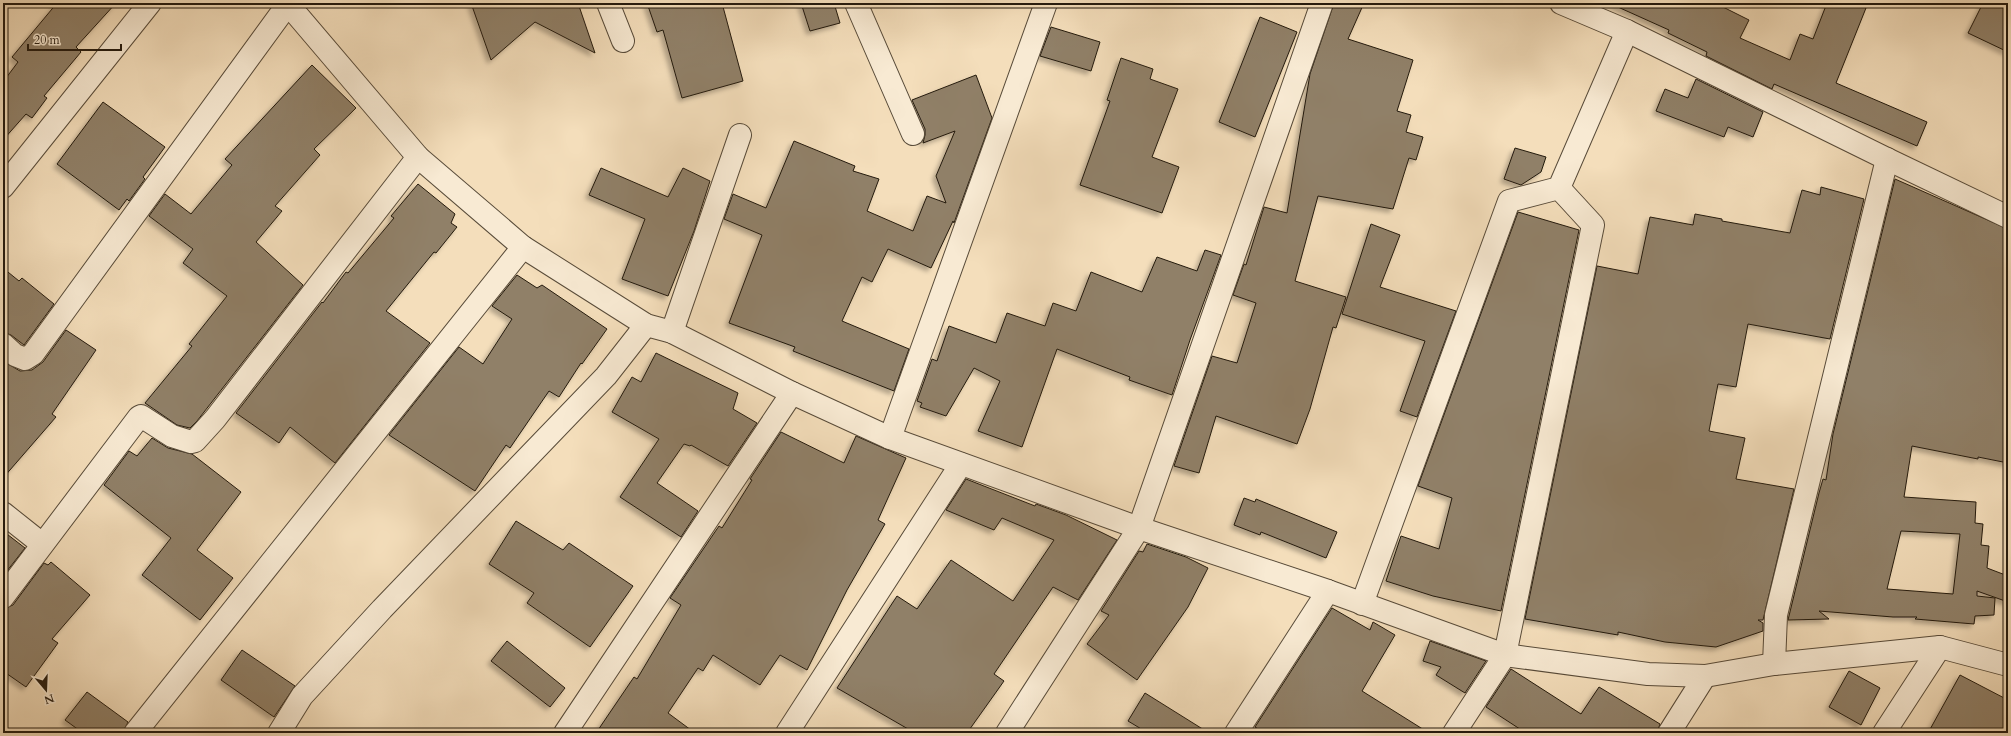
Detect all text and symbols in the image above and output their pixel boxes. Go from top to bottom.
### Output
scale bar [28,26,121,52]
text: 20 m [34,32,61,48]
north arrow [26,670,66,710]
text: N [42,690,56,708]

